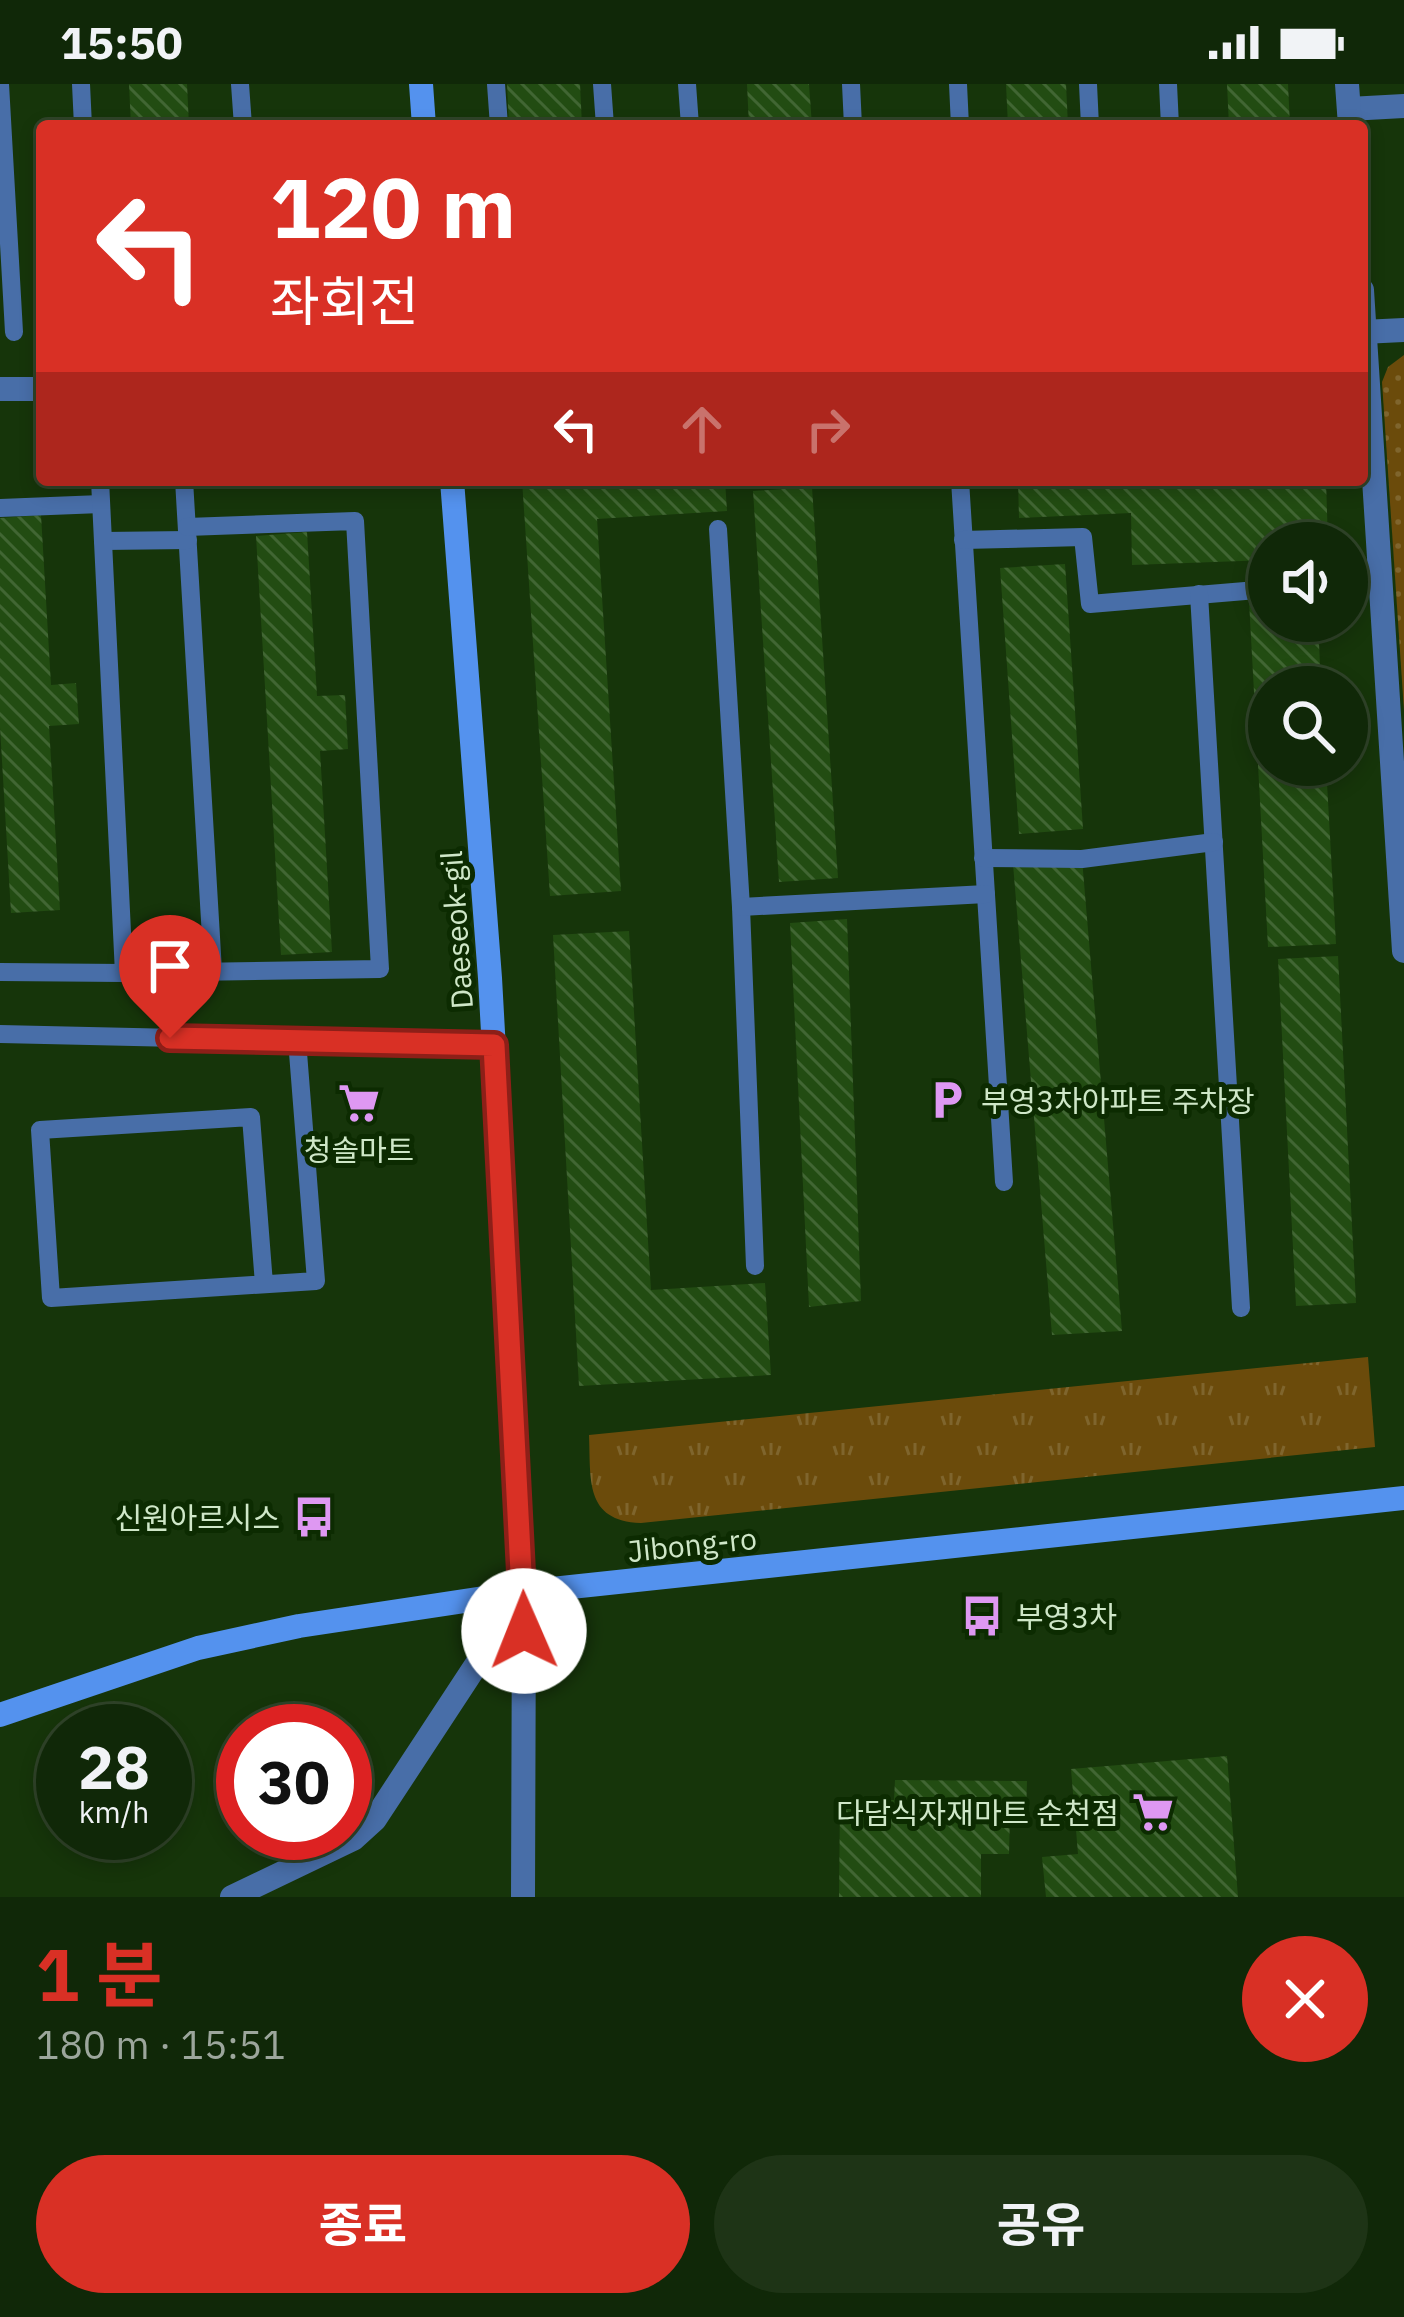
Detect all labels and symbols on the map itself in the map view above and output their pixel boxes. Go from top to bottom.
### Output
street label: Daeseok-gil [431,850,481,1010]
pin [119,915,221,1038]
parking icon: 부영3차아파트 주차장 [924,1077,970,1123]
supermarket icon: 청솔마트 [336,1080,382,1126]
place label: 부영3차아파트 주차장 [981,1081,1254,1120]
place label: 청솔마트 [304,1130,414,1169]
bus stop icon: 신원아르시스 [291,1494,337,1540]
place label: 신원아르시스 [114,1498,280,1537]
street label: Jibong-ro [626,1518,758,1570]
position arrow [461,1568,587,1694]
bus stop icon: 부영3차 [959,1593,1005,1639]
place label: 부영3차 [1016,1597,1117,1636]
speed limit sign: 30 [216,1704,372,1860]
supermarket icon: 다담식자재마트 순천점 [1130,1789,1176,1835]
place label: 다담식자재마트 순천점 [836,1793,1119,1832]

